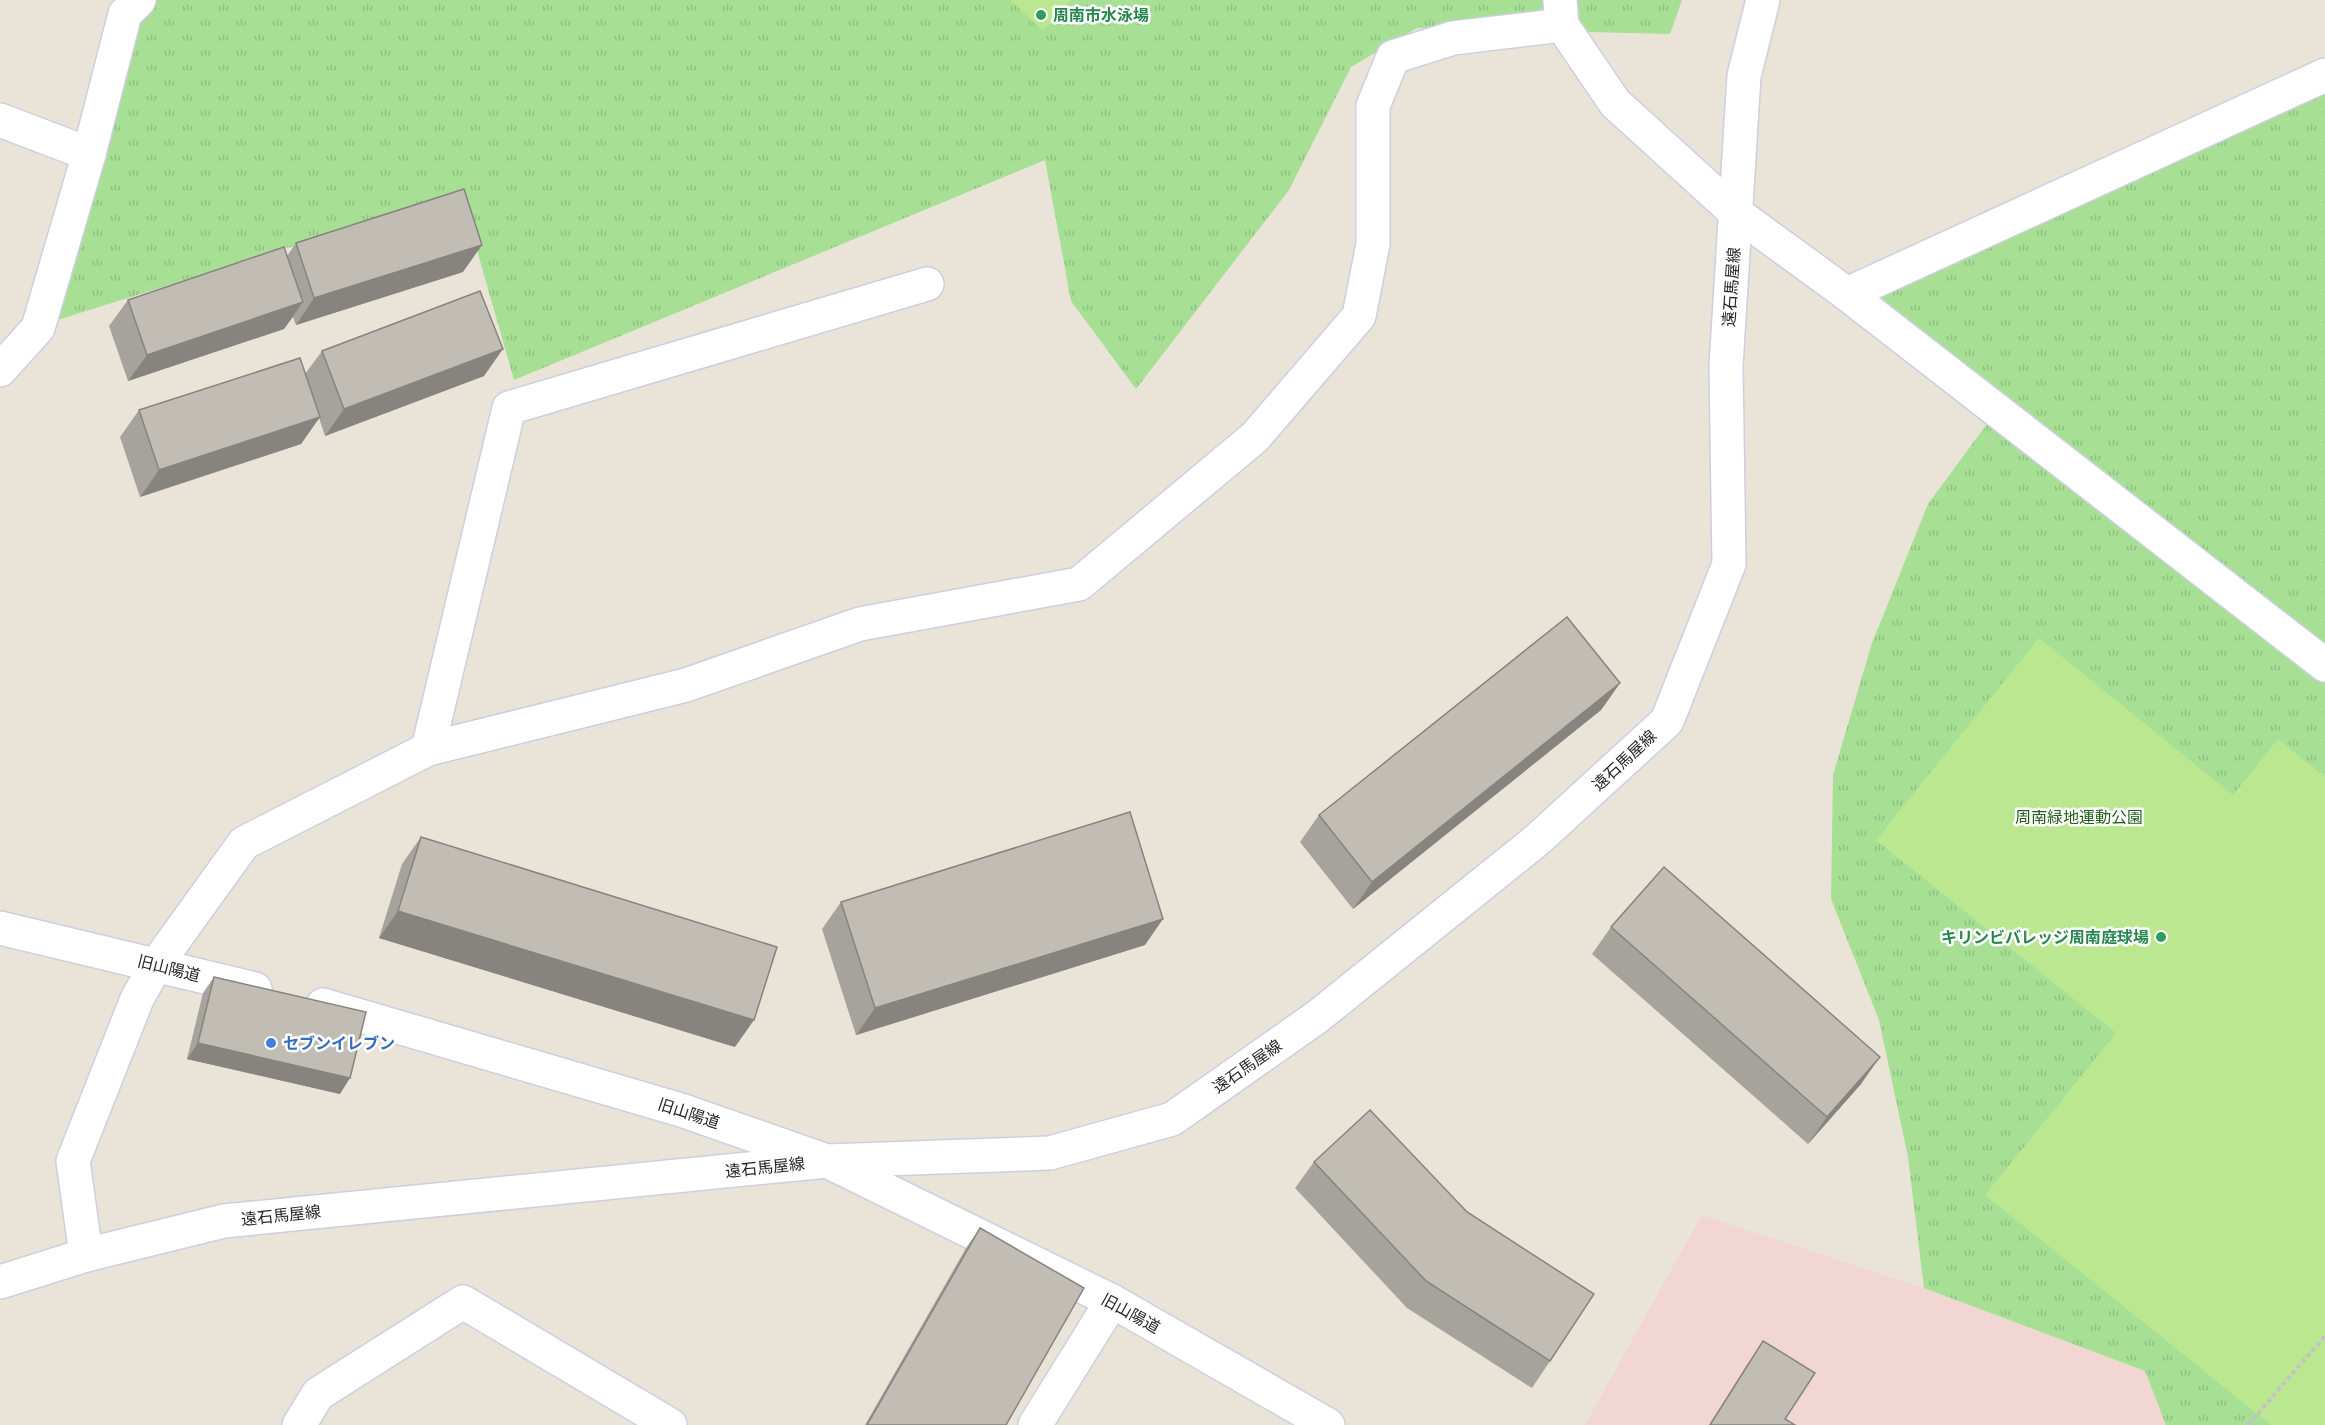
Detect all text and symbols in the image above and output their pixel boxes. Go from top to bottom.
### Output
place label: 周南市水泳場 [1053,5,1149,25]
marker: 周南市水泳場 [1034,8,1048,22]
street label: 遠石馬屋線 [1718,246,1744,328]
street label: 遠石馬屋線 [1588,725,1660,795]
park label: 周南緑地運動公園 [2015,807,2143,827]
place label: キリンビバレッジ周南庭球場 [1941,927,2149,947]
marker: キリンビバレッジ周南庭球場 [2154,930,2168,944]
street label: 旧山陽道 [136,951,202,985]
place label: セブンイレブン [283,1033,395,1053]
street label: 遠石馬屋線 [1208,1035,1286,1097]
marker: セブンイレブン [264,1036,278,1050]
street label: 旧山陽道 [655,1094,723,1132]
street label: 遠石馬屋線 [724,1153,806,1181]
street label: 遠石馬屋線 [240,1201,322,1229]
street label: 旧山陽道 [1098,1289,1164,1337]

